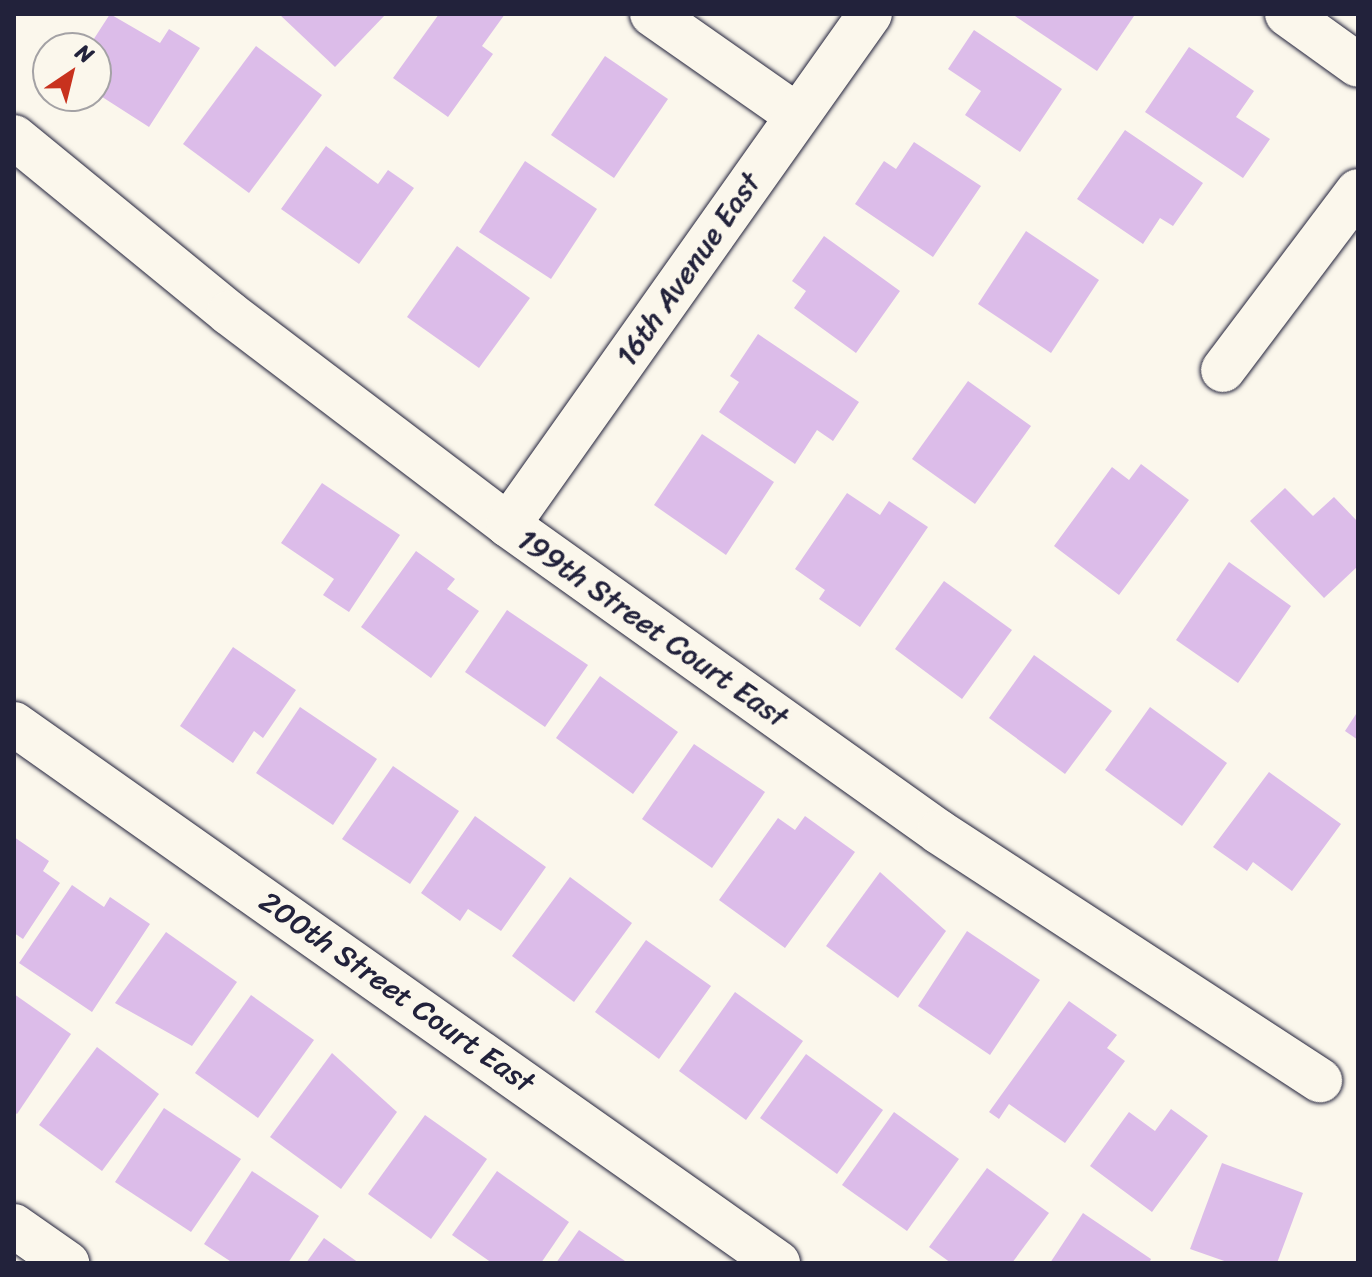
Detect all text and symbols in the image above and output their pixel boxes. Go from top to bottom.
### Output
north arrow [32,32,112,112]
text: N [67,33,102,74]
street label: 16th Avenue East [608,165,768,373]
street label: 199th Street Court East [510,521,796,735]
street label: 200th Street Court East [252,883,542,1101]

